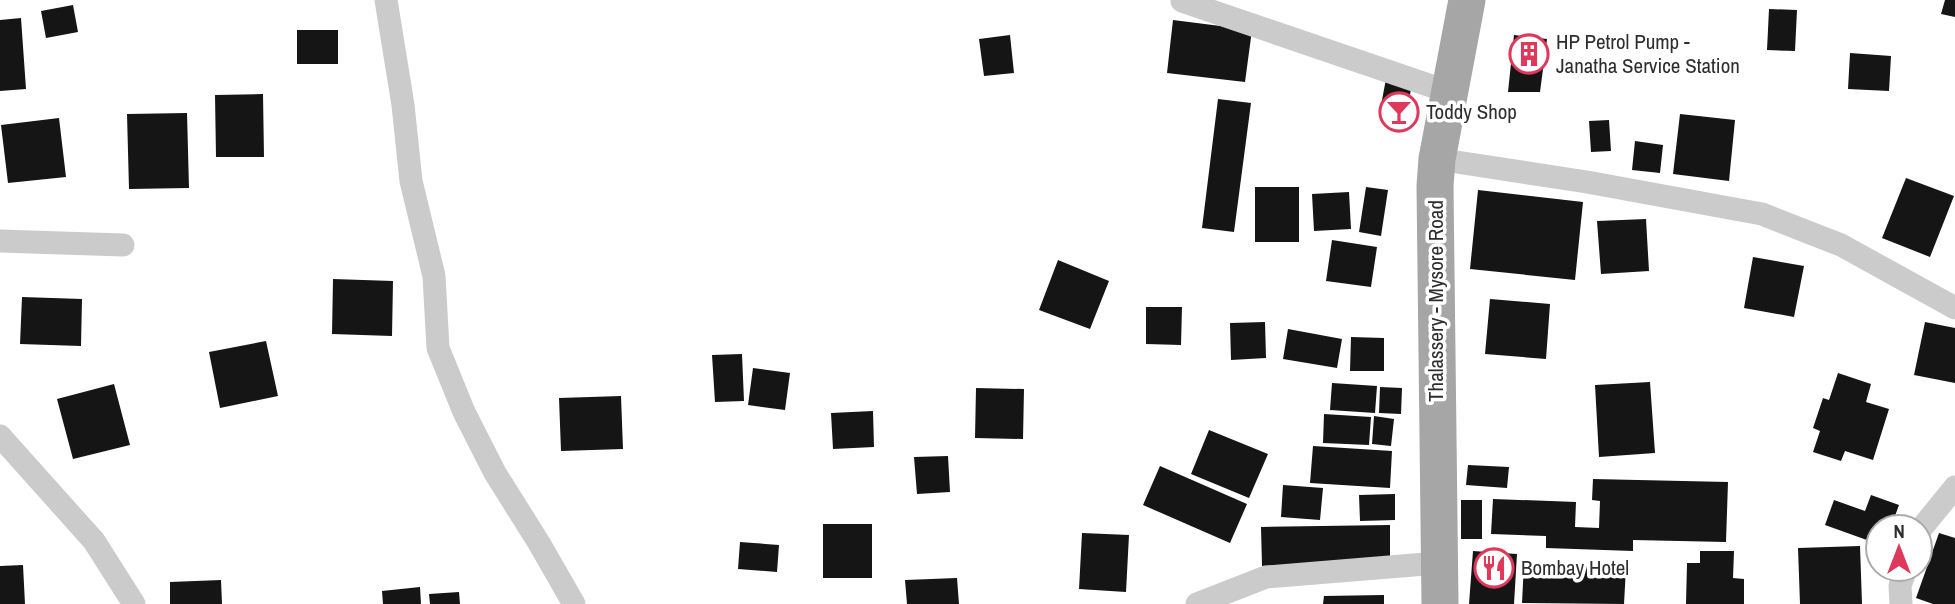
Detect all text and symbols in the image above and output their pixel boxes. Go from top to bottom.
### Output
place label: HP Petrol Pump - Janatha Service Station [1556,27,1740,80]
building icon: HP Petrol Pump - Janatha Service Station [1508,33,1550,75]
bar icon: Toddy Shop [1378,91,1420,133]
place label: Toddy Shop [1426,97,1517,126]
street label: Thalassery - Mysore Road [1421,200,1450,402]
north arrow [1864,513,1934,583]
text: N [1893,518,1905,544]
restaurant icon: Bombay Hotel [1473,547,1515,589]
place label: Bombay Hotel [1521,553,1629,582]

